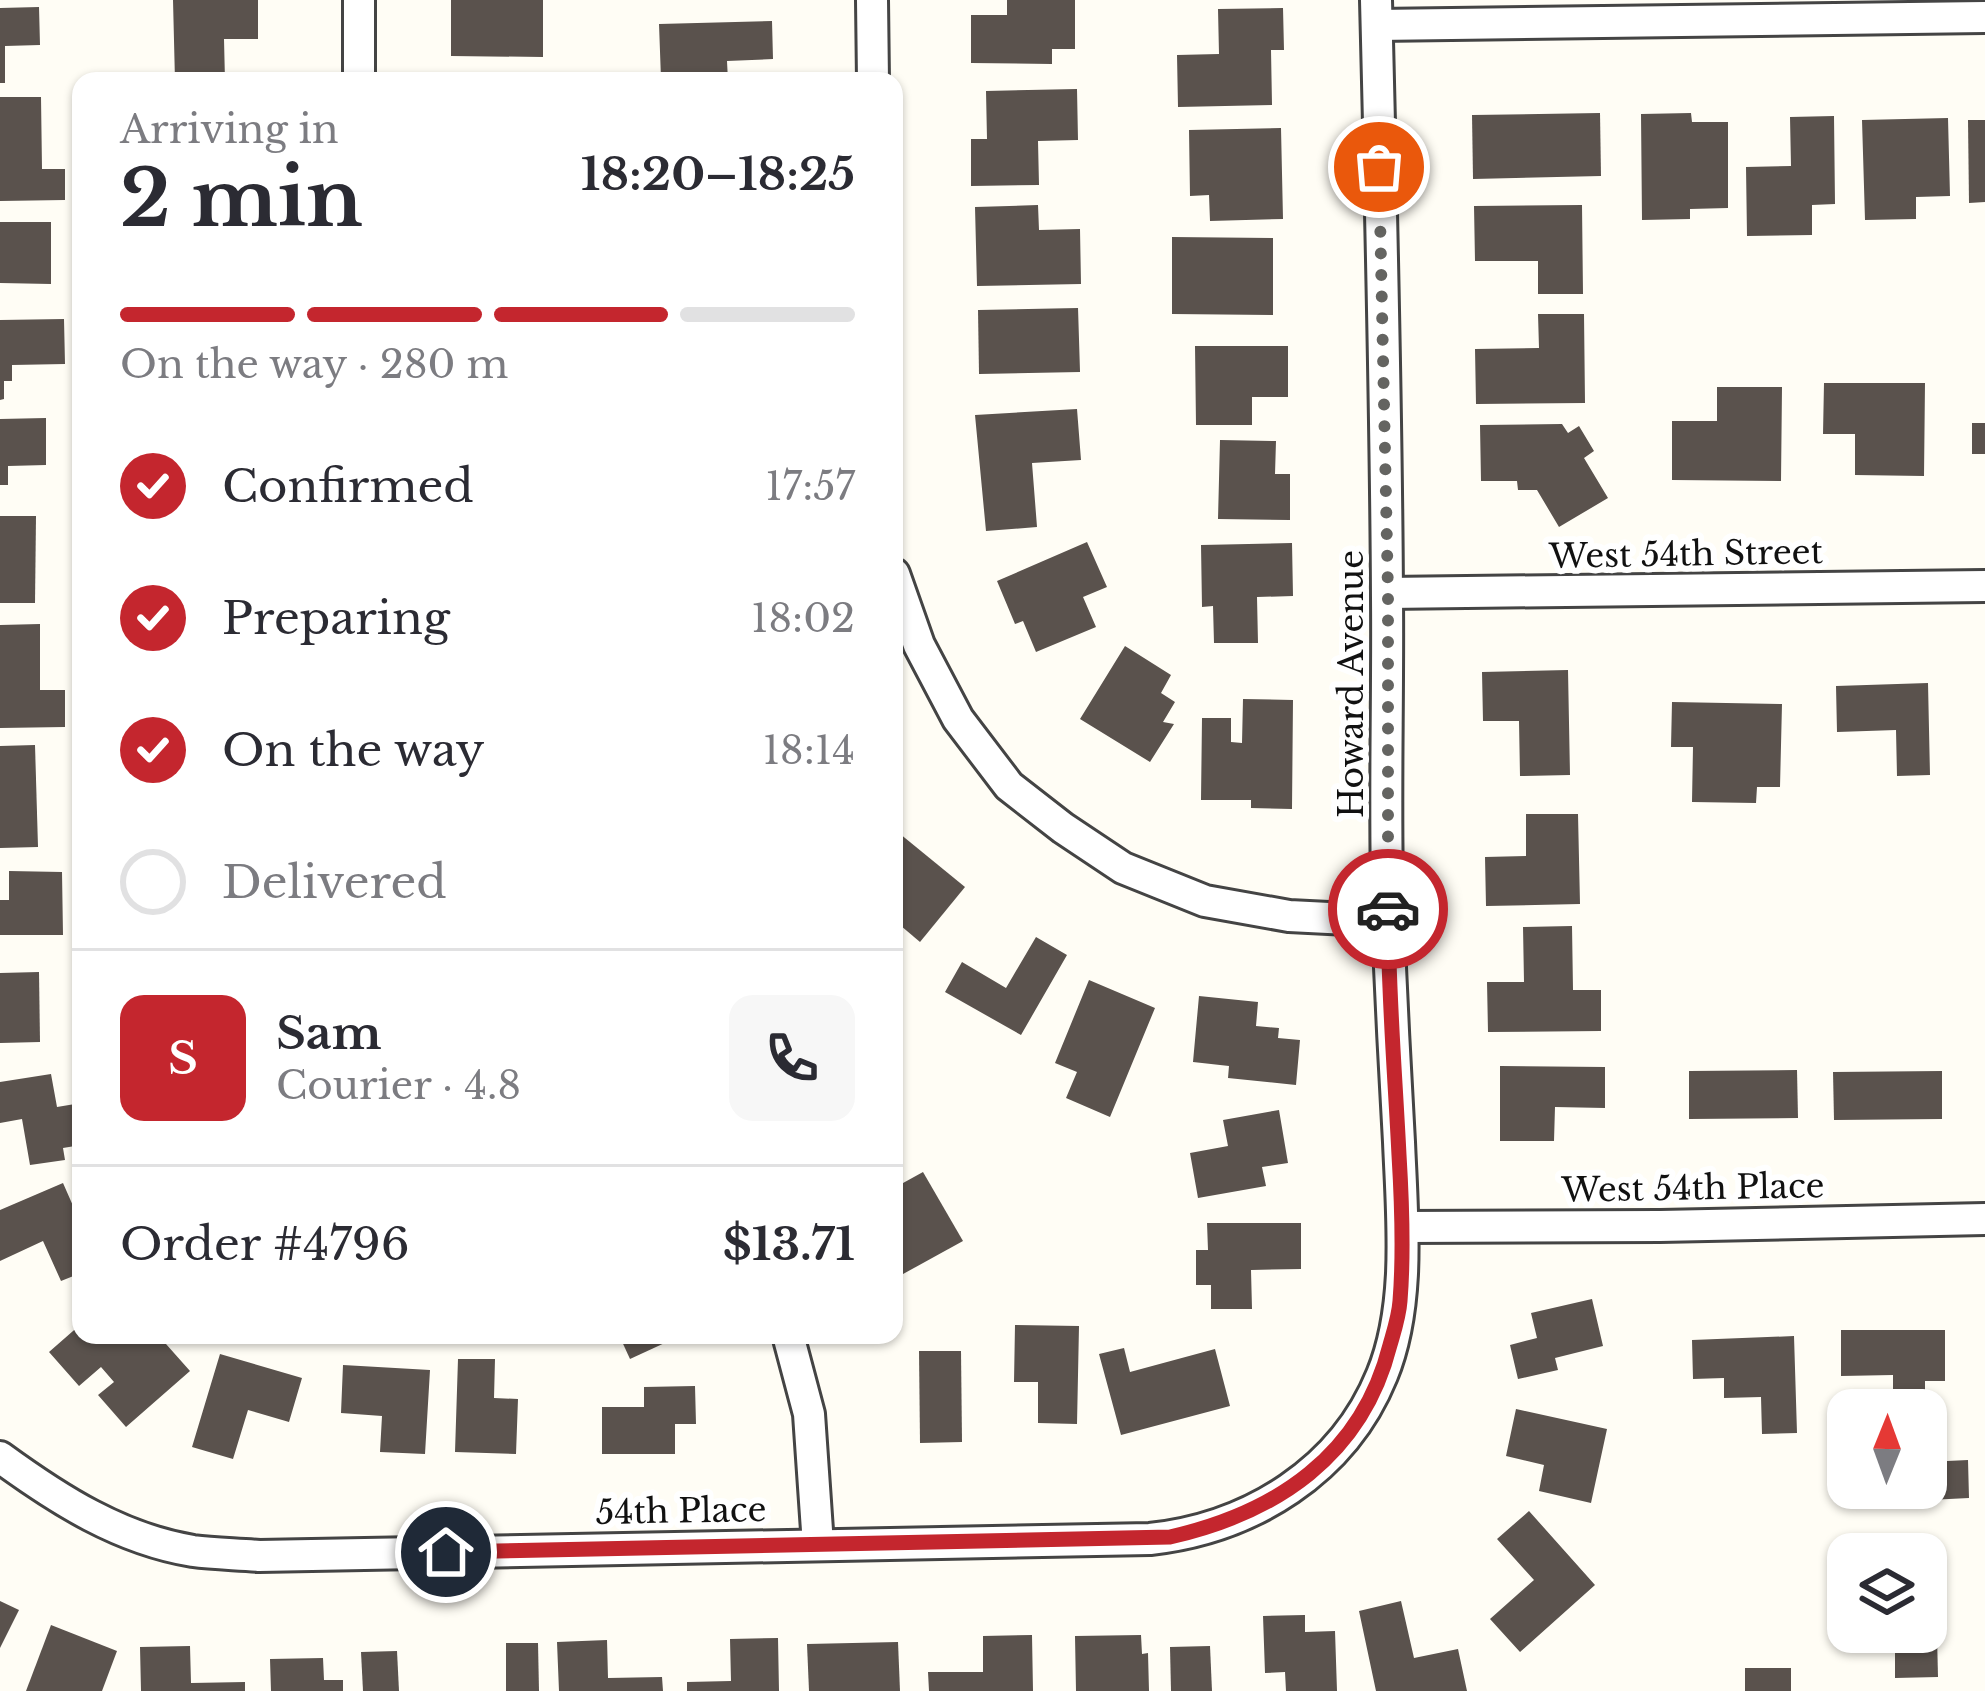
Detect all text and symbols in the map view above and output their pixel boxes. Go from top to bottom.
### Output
text: Arriving in [120,105,339,154]
pin [1328,116,1430,218]
icon: bag [1346,134,1412,200]
text: 18:20–18:25 [581,146,855,202]
text: 2 min [120,150,363,247]
text: On the way · 280 m [120,340,508,389]
icon: check [120,453,186,519]
text: Confirmed [222,458,474,514]
text: 17:57 [765,462,855,511]
street label: West 54th Street [1548,531,1824,577]
street label: Howard Avenue [1331,550,1372,818]
icon: check [120,585,186,651]
text: Preparing [222,590,450,646]
text: 18:02 [751,594,855,643]
icon: check [120,717,186,783]
text: On the way [222,722,485,778]
text: 18:14 [763,726,855,775]
courier [1328,849,1448,969]
text: Delivered [222,854,447,910]
icon: car [1355,876,1421,942]
button: phone [729,995,855,1121]
text: Sam [276,1005,381,1061]
text: S [168,1030,198,1086]
text: Courier · 4.8 [276,1061,521,1110]
street label: West 54th Place [1560,1165,1825,1211]
text: Order #4796 [120,1216,410,1272]
text: $13.71 [723,1216,855,1272]
north arrow [1827,1389,1947,1509]
map controls [1827,1389,1947,1653]
street label: 54th Place [595,1489,767,1533]
pin [395,1501,497,1603]
icon: home [413,1519,479,1585]
button: layers [1827,1533,1947,1653]

